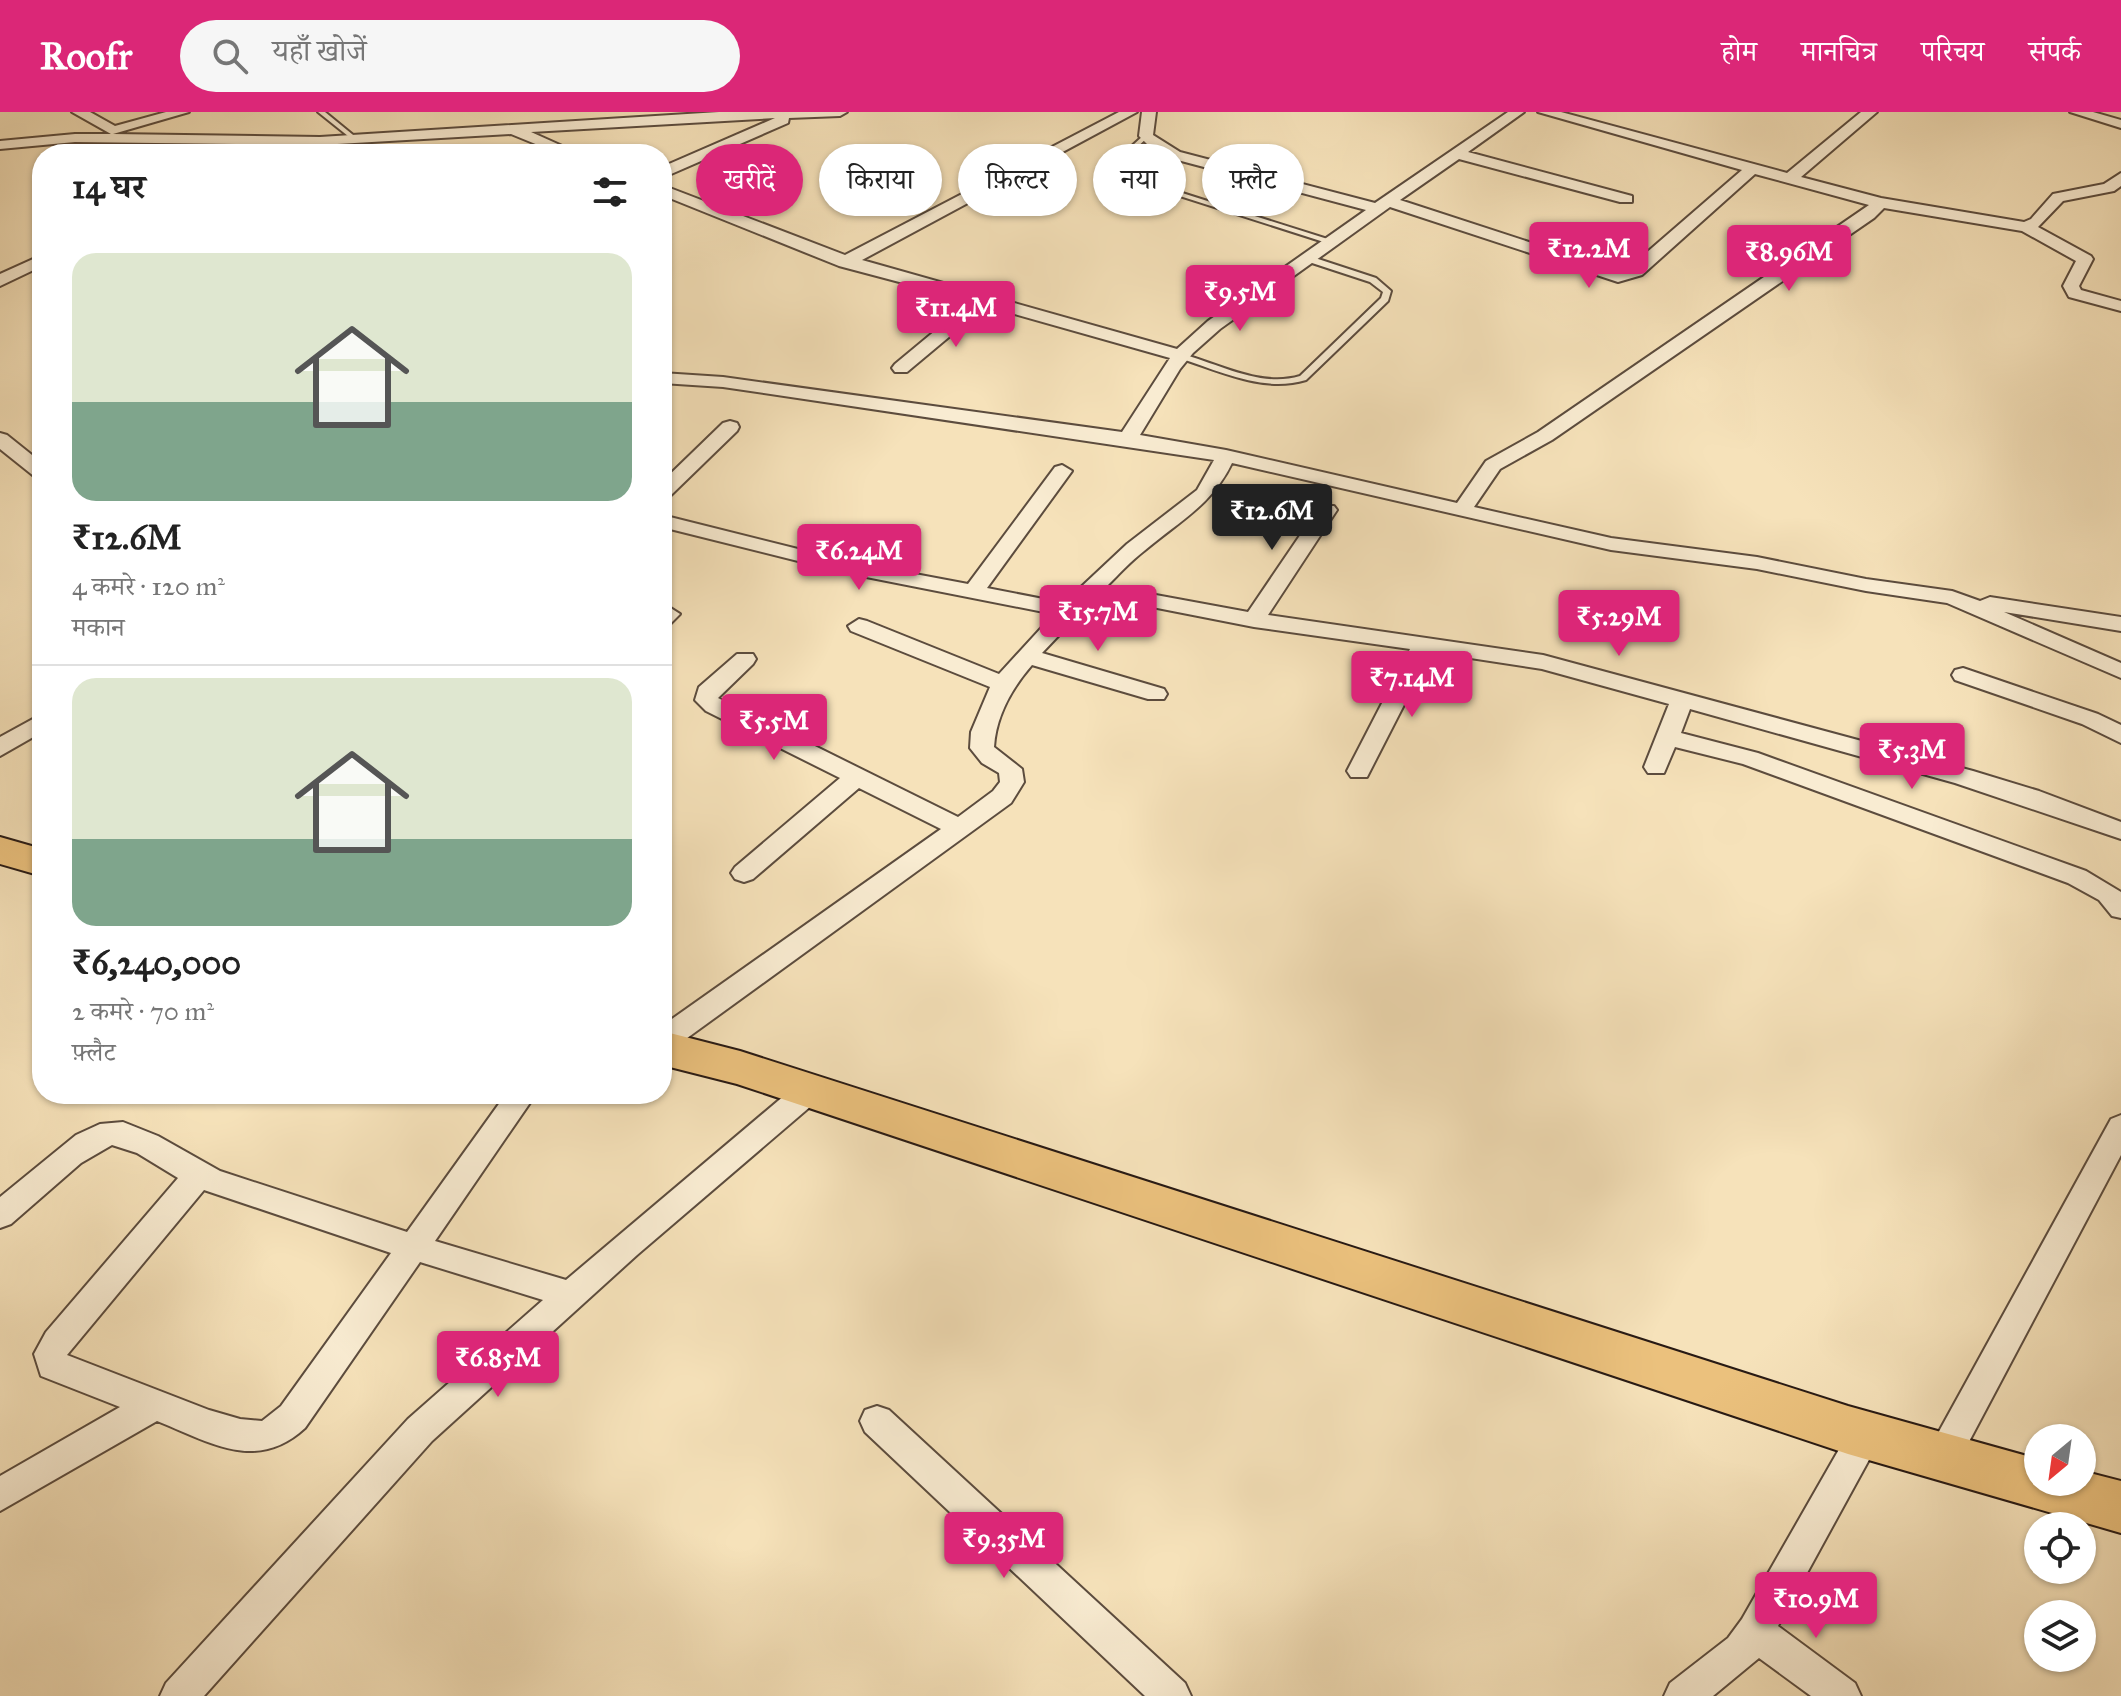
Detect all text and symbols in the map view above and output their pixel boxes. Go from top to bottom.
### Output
search box [180,20,740,92]
text: Roofr [40,33,132,79]
text: यहाँ खोजें [272,33,367,69]
icon: search [208,34,252,78]
text: होम [1721,34,1757,69]
text: मानचित्र [1801,34,1877,69]
text: परिचय [1921,34,1984,69]
text: संपर्क [2028,34,2081,69]
chip: खरीदें [696,144,803,216]
chip: किराया [819,144,942,216]
chip: फ़िल्टर [958,144,1077,216]
chip: नया [1093,144,1186,216]
chip: फ़्लैट [1202,144,1304,216]
text: 14 घर [72,166,145,207]
icon: filters [588,170,632,214]
pin: ₹12.2M [1524,222,1654,290]
pin: ₹8.96M [1724,225,1854,293]
text: ₹12.2M [1547,232,1631,264]
text: ₹8.96M [1745,235,1833,267]
pin: ₹9.5M [1184,265,1296,333]
text: ₹9.5M [1204,275,1276,307]
pin: ₹11.4M [891,281,1021,349]
text: ₹11.4M [915,291,997,323]
icon: home [280,305,424,449]
pin: ₹12.6M [1207,484,1337,552]
text: ₹12.6M [1230,494,1314,526]
text: ₹12.6M [72,517,182,558]
pin: ₹6.24M [794,524,924,592]
text: ₹6.24M [815,534,903,566]
text: 4 कमरे · 120 m² [72,570,225,602]
pin: ₹15.7M [1033,585,1163,653]
pin: ₹5.29M [1554,590,1684,658]
text: ₹15.7M [1058,595,1138,627]
text: ₹5.29M [1576,600,1662,632]
text: मकान [72,611,125,643]
pin: ₹7.14M [1347,651,1477,719]
text: ₹7.14M [1369,661,1455,693]
pin: ₹5.5M [718,694,830,762]
text: ₹5.5M [739,704,809,736]
pin: ₹5.3M [1856,723,1968,791]
icon: home [280,730,424,874]
text: ₹5.3M [1878,733,1946,765]
text: ₹6,240,000 [72,942,241,983]
text: 2 कमरे · 70 m² [72,995,214,1027]
text: फ़्लैट [72,1036,115,1068]
pin: ₹6.85M [433,1331,563,1399]
text: ₹6.85M [455,1341,541,1373]
north arrow [2024,1424,2096,1496]
map controls [2024,1424,2096,1672]
pin: ₹9.35M [939,1512,1069,1580]
button: locate [2024,1512,2096,1584]
text: ₹9.35M [962,1522,1046,1554]
pin: ₹10.9M [1751,1572,1881,1640]
text: ₹10.9M [1773,1582,1859,1614]
button: layers [2024,1600,2096,1672]

